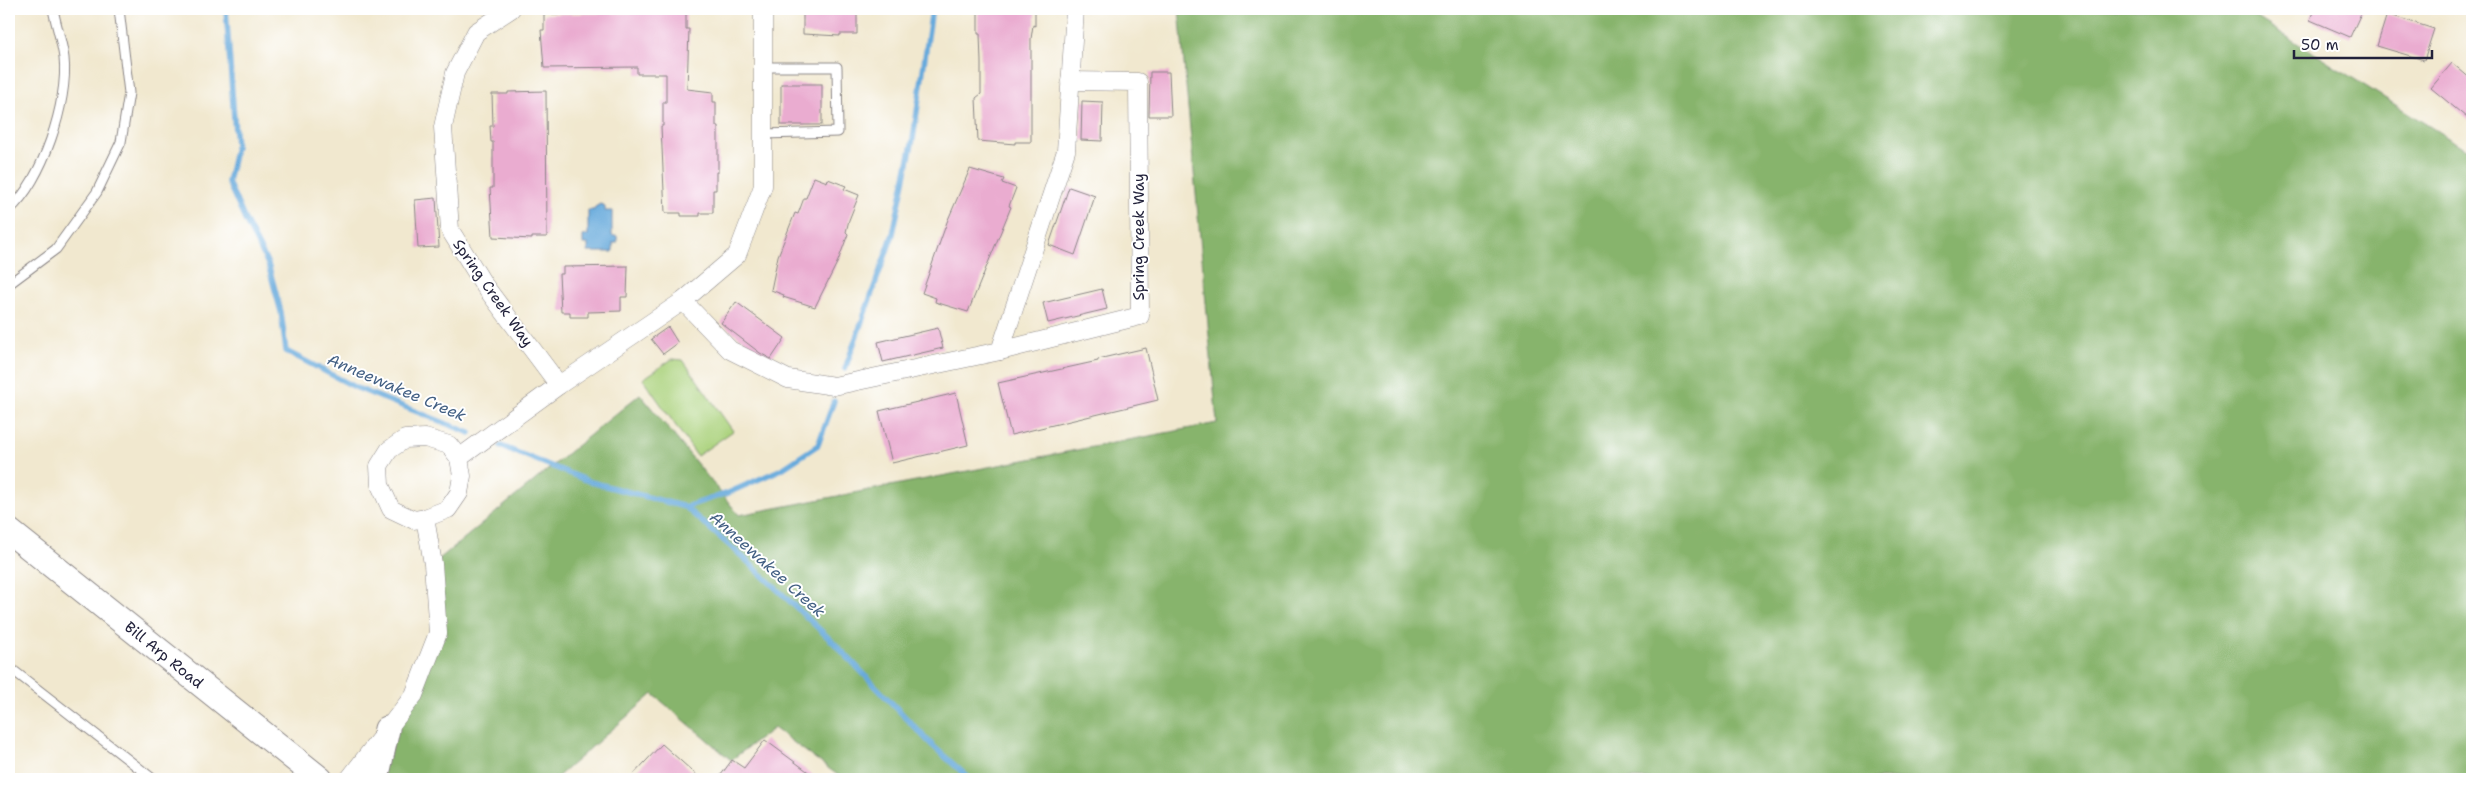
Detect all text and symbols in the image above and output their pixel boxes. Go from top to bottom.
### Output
scale bar [2294,28,2431,60]
text: 50 m [2301,35,2339,55]
street label: Spring Creek Way [1129,173,1149,301]
street label: Spring Creek Way [448,235,538,351]
water label: Anneewakee Creek [324,349,469,426]
water label: Anneewakee Creek [705,507,830,622]
street label: Bill Arp Road [120,617,208,693]

